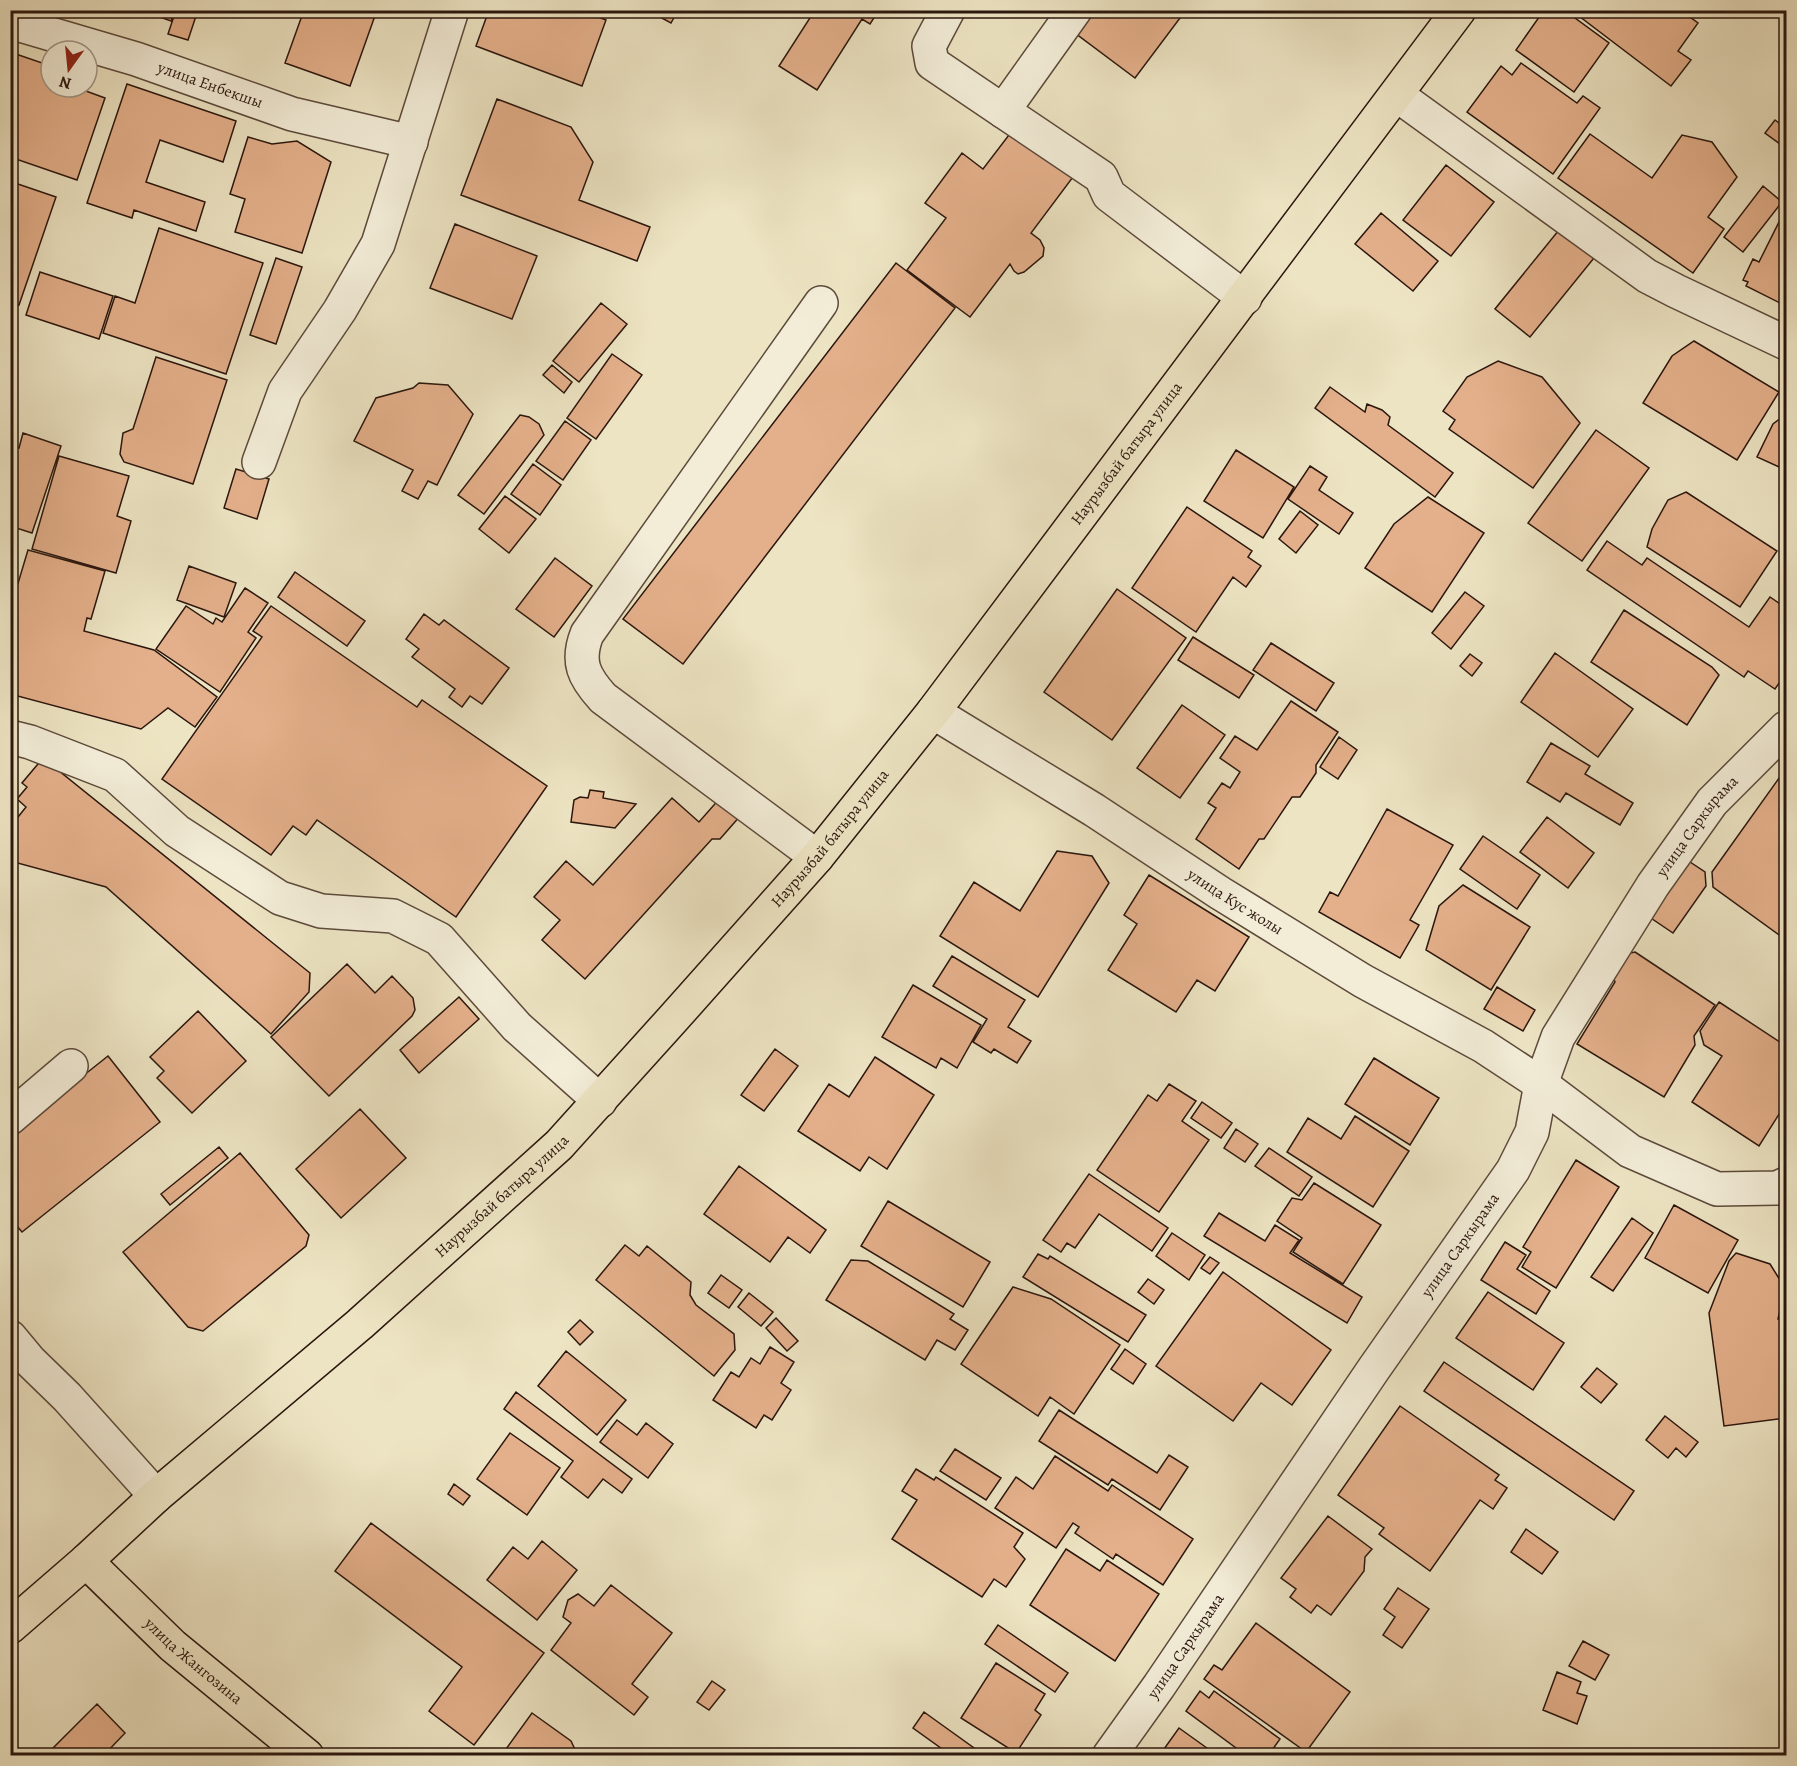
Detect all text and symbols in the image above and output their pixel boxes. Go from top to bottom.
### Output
north arrow [39,39,99,99]
street label: улица Енбекшы [154,56,266,114]
text: N [57,70,74,95]
street label: Наурызбай батыра улица [1066,377,1188,530]
street label: Наурызбай батыра улица [766,764,894,912]
street label: улица Саркырама [1651,770,1744,882]
street label: улица Кус жолы [1182,863,1287,940]
street label: Наурызбай батыра улица [430,1130,574,1263]
street label: улица Саркырама [1416,1188,1505,1303]
street label: улица Саркырама [1142,1589,1230,1704]
street label: улица Жангозина [139,1612,248,1710]

